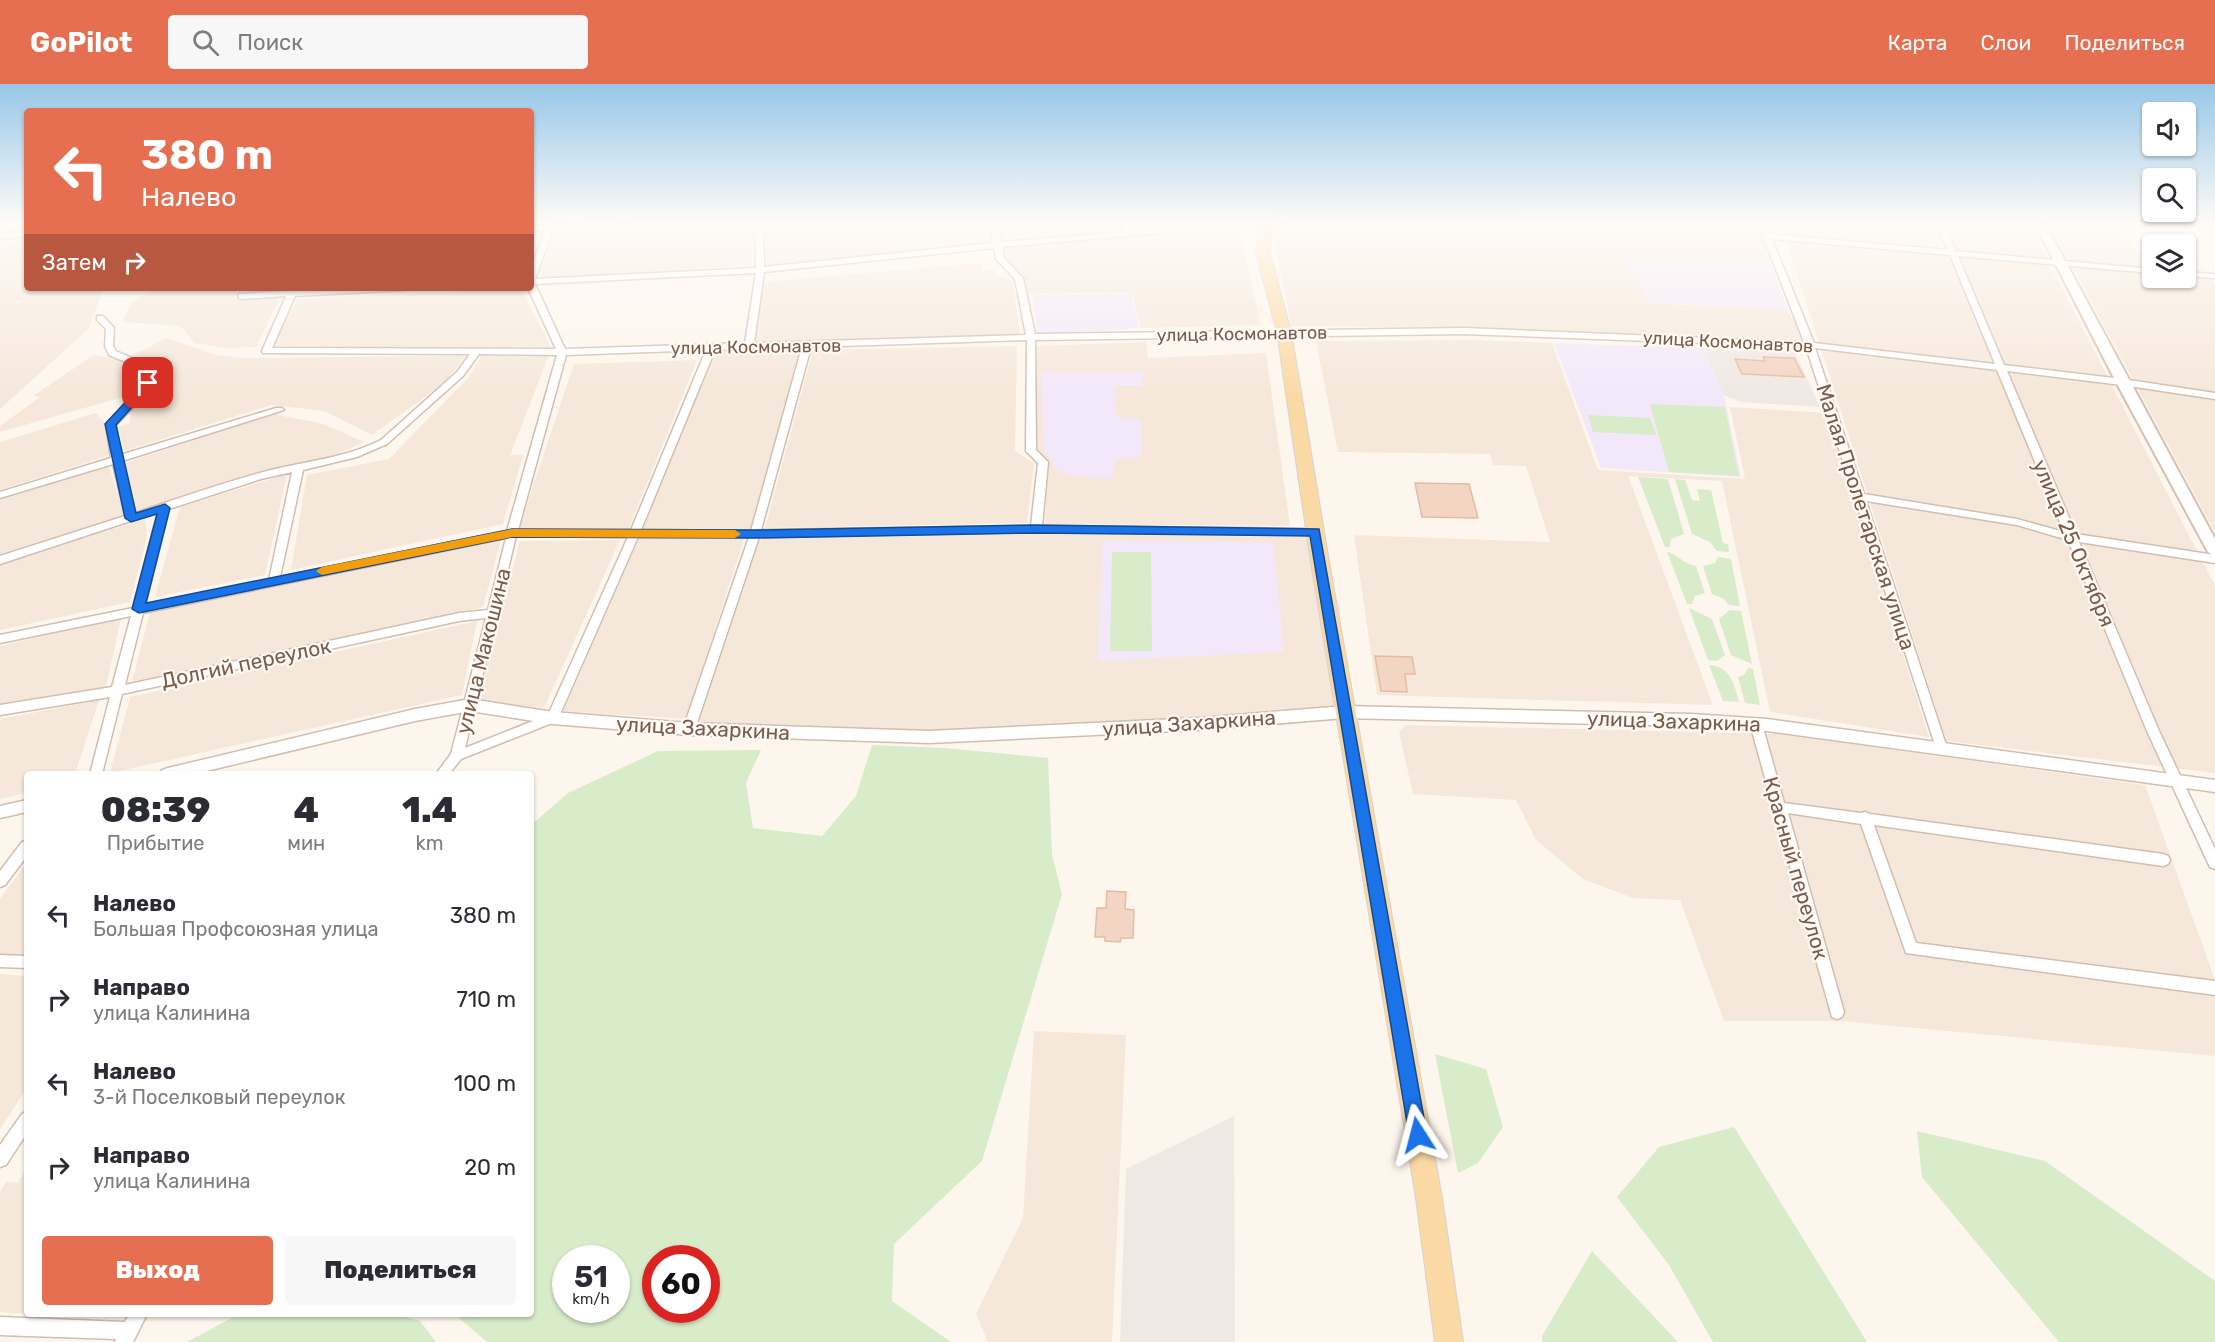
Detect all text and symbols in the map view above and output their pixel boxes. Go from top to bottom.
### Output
search box [168,15,588,69]
text: GoPilot [30,26,132,59]
icon: search [189,26,222,59]
text: Поиск [237,29,303,56]
text: Карта [1887,30,1947,55]
text: Слои [1980,30,2031,55]
text: Поделиться [2064,30,2185,55]
map controls [2142,102,2196,288]
button: sound [2142,102,2196,156]
text: 380 m [141,130,273,180]
icon: left [42,132,120,210]
button: search [2142,168,2196,222]
text: Налево [141,181,237,213]
button: layers [2142,234,2196,288]
icon: right [118,246,151,279]
text: Затем [42,249,106,276]
street label: улица Космонавтов [1156,322,1328,346]
street label: улица Космонавтов [1642,327,1814,357]
street label: улица Космонавтов [670,335,842,359]
pin [122,357,173,408]
icon: arrive [131,366,164,399]
street label: Малая Пролетарская улица [1811,381,1921,653]
street label: улица 25 Октября [2027,456,2121,630]
street label: улица Макошина [450,565,516,737]
street label: Долгий переулок [159,633,333,693]
street label: улица Захаркина [1101,704,1277,742]
street label: улица Захаркина [1587,705,1761,737]
street label: улица Захаркина [615,711,791,745]
street label: Красный переулок [1758,774,1834,962]
text: 08:39 [101,788,210,831]
text: 4 [293,788,319,831]
text: 1.4 [402,788,457,831]
text: Прибытие [107,831,205,855]
text: мин [287,831,325,855]
text: km [416,831,444,855]
text: Налево [93,890,176,917]
icon: left [42,899,75,932]
text: 380 m [450,902,516,929]
text: Большая Профсоюзная улица [93,917,379,941]
text: Направо [93,974,190,1001]
icon: right [42,983,75,1016]
text: 710 m [456,986,516,1013]
text: улица Калинина [93,1001,251,1025]
text: Налево [93,1058,176,1085]
icon: left [42,1067,75,1100]
text: 100 m [454,1070,516,1097]
text: 3-й Поселковый переулок [93,1085,345,1109]
position arrow [1386,1103,1450,1167]
text: Направо [93,1142,190,1169]
icon: right [42,1151,75,1184]
text: 20 m [464,1154,516,1181]
text: улица Калинина [93,1169,251,1193]
button: Выход [42,1236,273,1305]
button: Поделиться [285,1236,516,1305]
speed limit sign: 60 [642,1245,720,1323]
text: 51 [574,1259,608,1295]
text: km/h [572,1290,610,1308]

